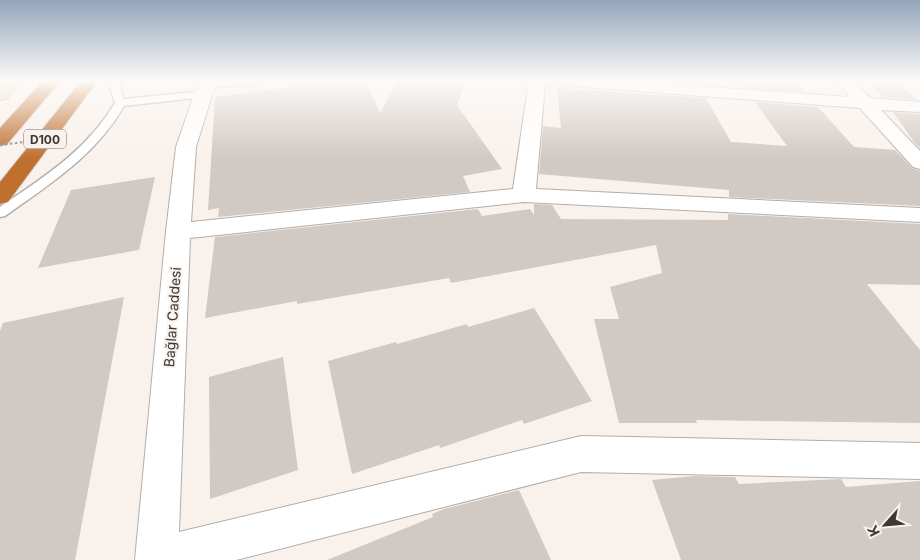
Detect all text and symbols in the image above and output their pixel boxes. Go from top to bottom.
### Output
road number: D100 [24,130,66,148]
street label: Bağlar Caddesi [160,266,184,368]
north arrow [860,500,910,550]
text: K [863,523,883,539]

